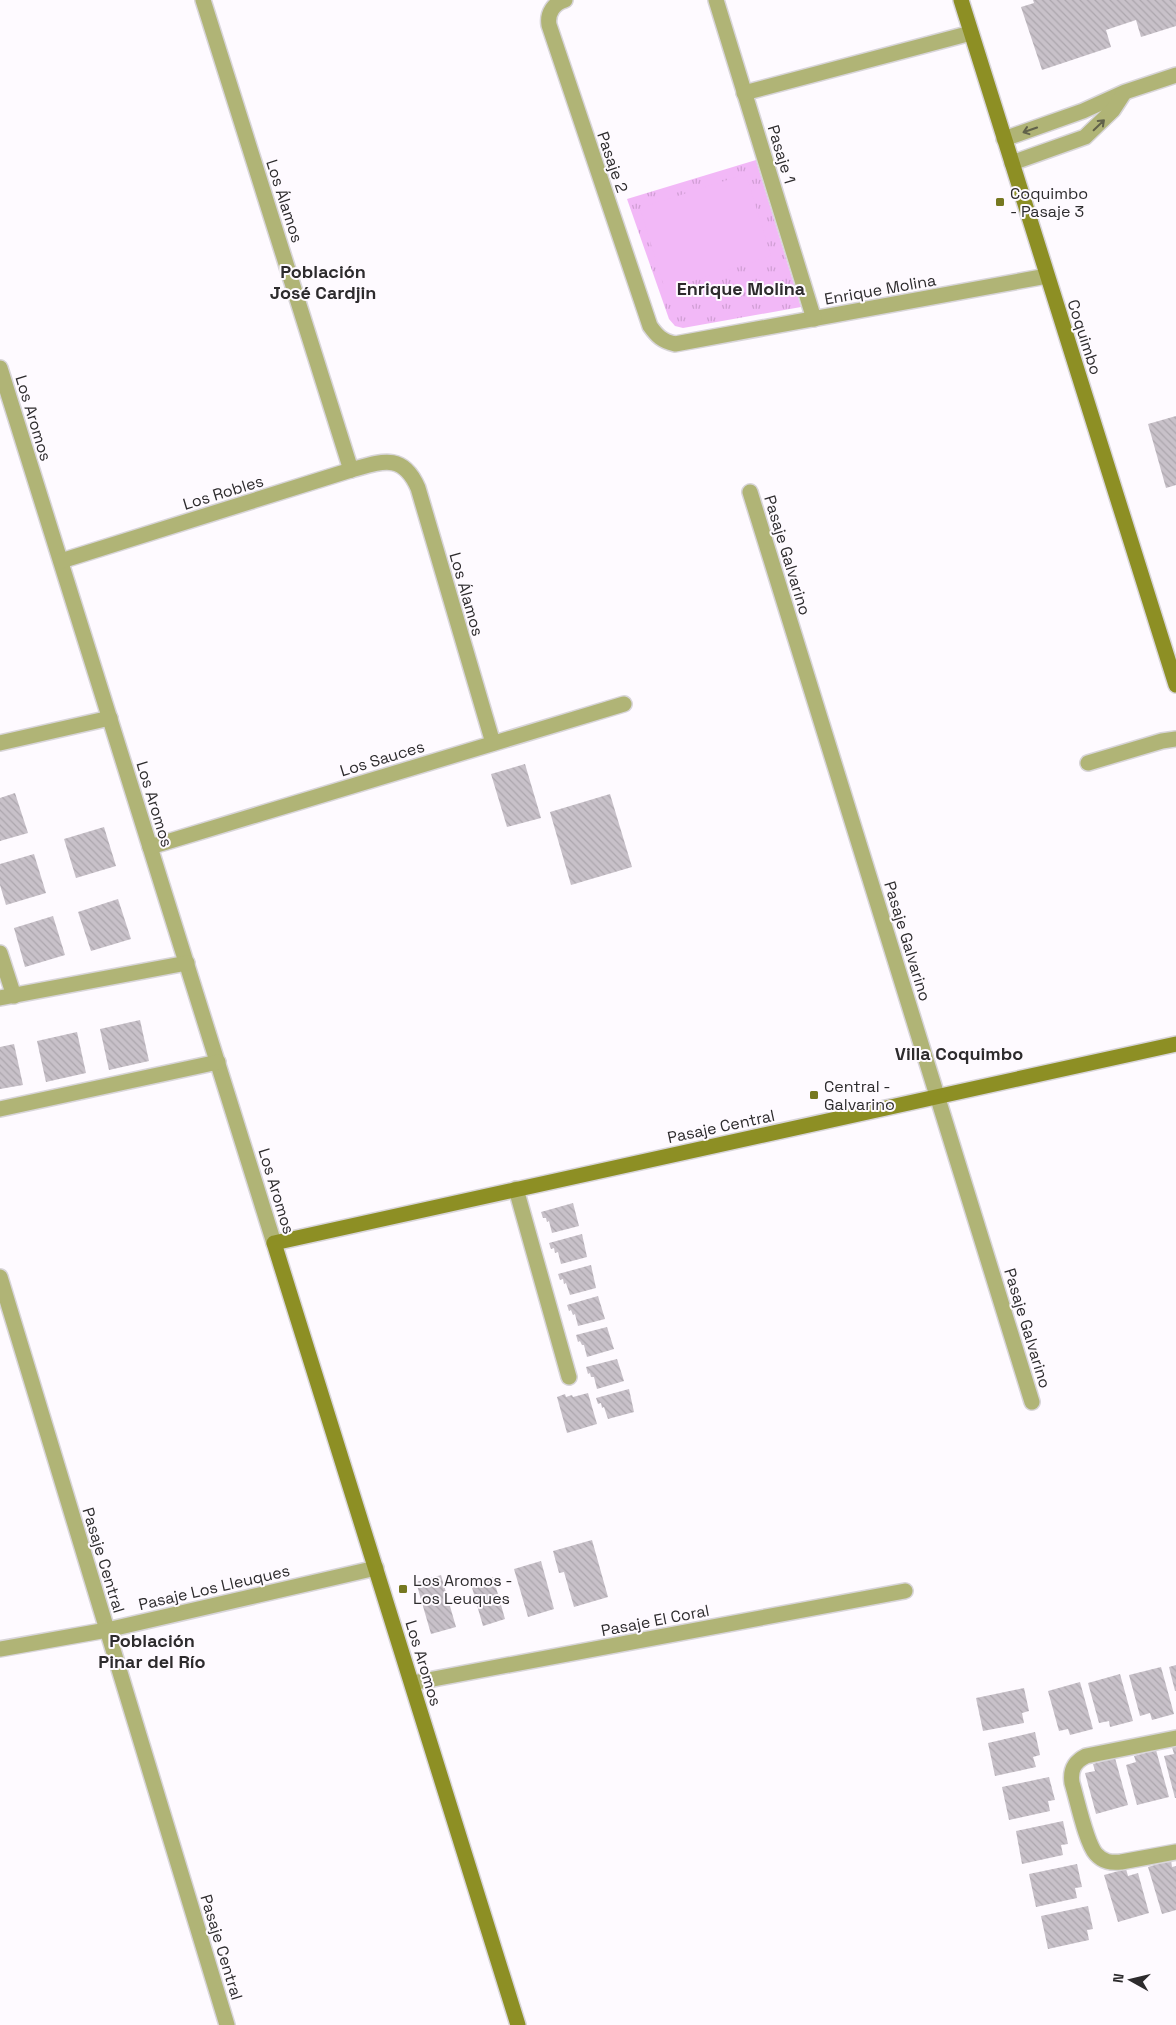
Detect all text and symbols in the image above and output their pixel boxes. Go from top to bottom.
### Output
one-way arrow [1092,119,1105,131]
street label: Pasaje 1 [763,122,800,186]
one-way arrow [1022,126,1038,135]
street label: Pasaje 2 [592,129,633,196]
street label: Los Álamos [261,157,308,245]
place label: Coquimbo - Pasaje 3 [1010,183,1088,222]
marker: Coquimbo - Pasaje 3 [994,196,1006,208]
district label: Población José Cardjin [270,260,376,304]
street label: Enrique Molina [823,269,938,310]
district label: Enrique Molina [677,277,806,300]
street label: Coquimbo [1062,297,1107,378]
street label: Los Aromos [11,373,57,464]
street label: Los Robles [180,470,266,515]
street label: Pasaje Galvarino [759,493,816,618]
street label: Los Álamos [445,550,488,638]
street label: Los Sauces [337,736,427,781]
street label: Los Aromos [132,759,178,850]
street label: Pasaje Galvarino [879,879,936,1004]
district label: Villa Coquimbo [895,1042,1023,1065]
place label: Central - Galvarino [824,1076,895,1115]
marker: Central - Galvarino [808,1089,820,1101]
street label: Pasaje Central [665,1105,777,1148]
street label: Los Aromos [254,1146,300,1237]
street label: Pasaje Galvarino [999,1266,1056,1391]
street label: Pasaje Central [78,1505,130,1615]
street label: Pasaje Los Lleuques [136,1560,292,1615]
place label: Los Aromos - Los Leuques [413,1570,513,1609]
marker: Los Aromos - Los Leuques [397,1583,409,1595]
street label: Pasaje El Coral [599,1600,711,1641]
street label: Los Aromos [401,1618,447,1709]
district label: Población Pinar del Río [98,1629,206,1673]
street label: Pasaje Central [196,1892,248,2002]
north arrow [1106,1955,1156,2005]
text: N [1109,1972,1128,1984]

